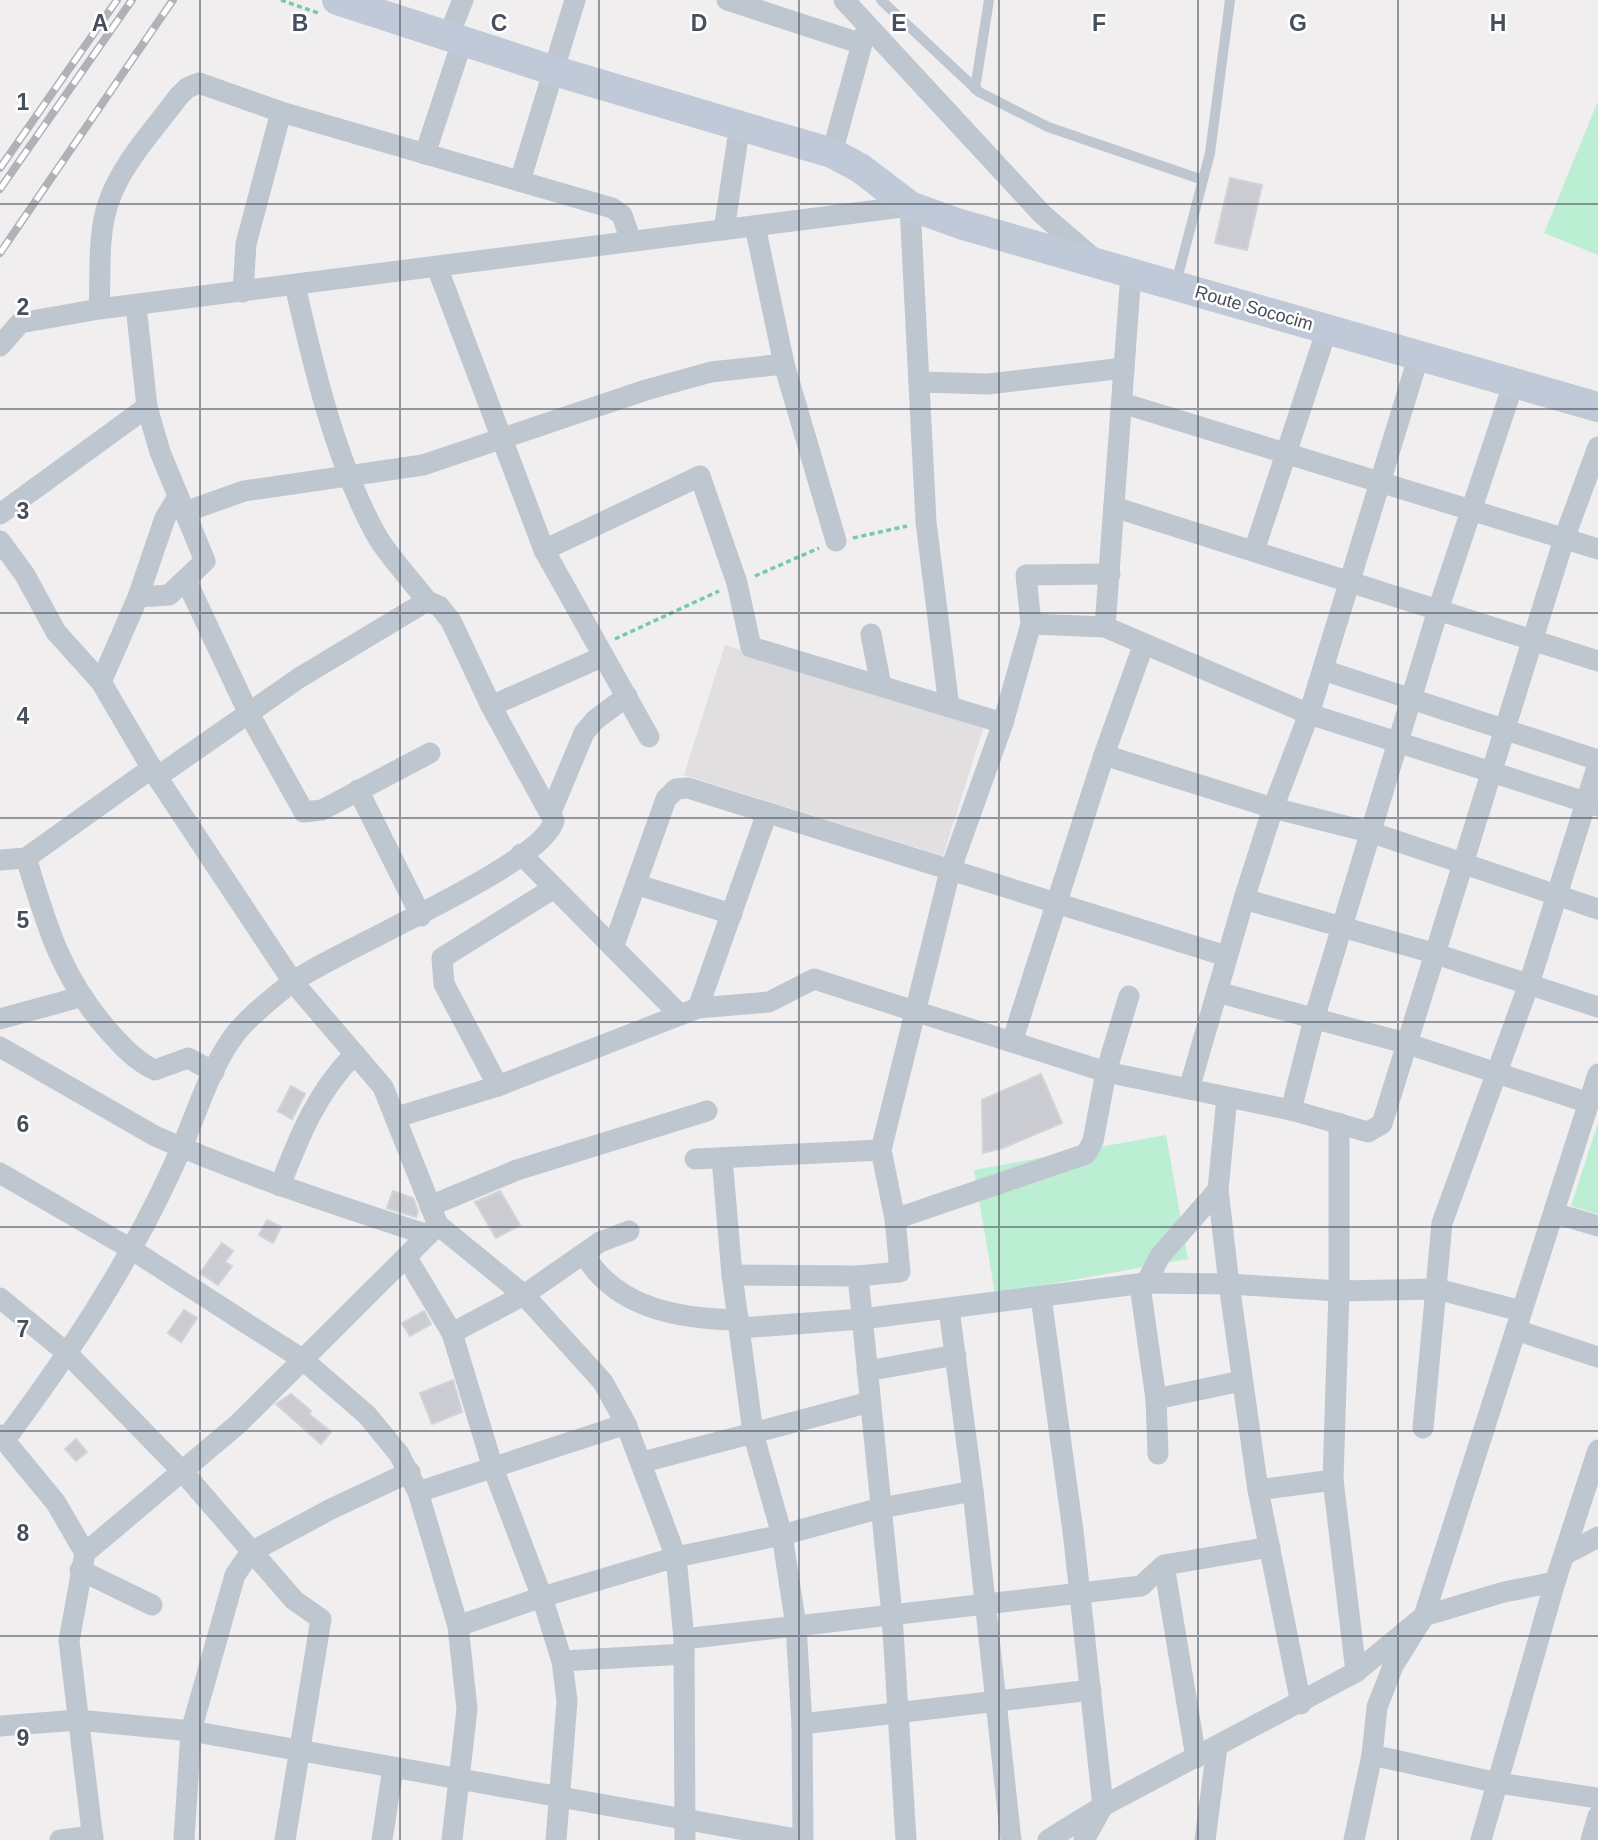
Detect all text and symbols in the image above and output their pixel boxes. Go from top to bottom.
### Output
text: A [92,10,108,36]
text: B [292,10,308,36]
text: C [491,10,507,36]
text: D [691,10,707,36]
text: E [891,10,907,36]
text: F [1092,10,1106,36]
text: G [1289,10,1307,36]
text: H [1490,10,1506,36]
text: 1 [17,89,30,115]
street label: Route Sococim [1193,282,1315,334]
text: 2 [17,294,29,320]
text: 3 [17,498,29,524]
text: 4 [17,703,30,729]
text: 5 [17,907,30,933]
text: 6 [17,1111,29,1137]
text: 7 [17,1316,29,1342]
text: 8 [17,1520,30,1546]
text: 9 [17,1725,29,1751]

